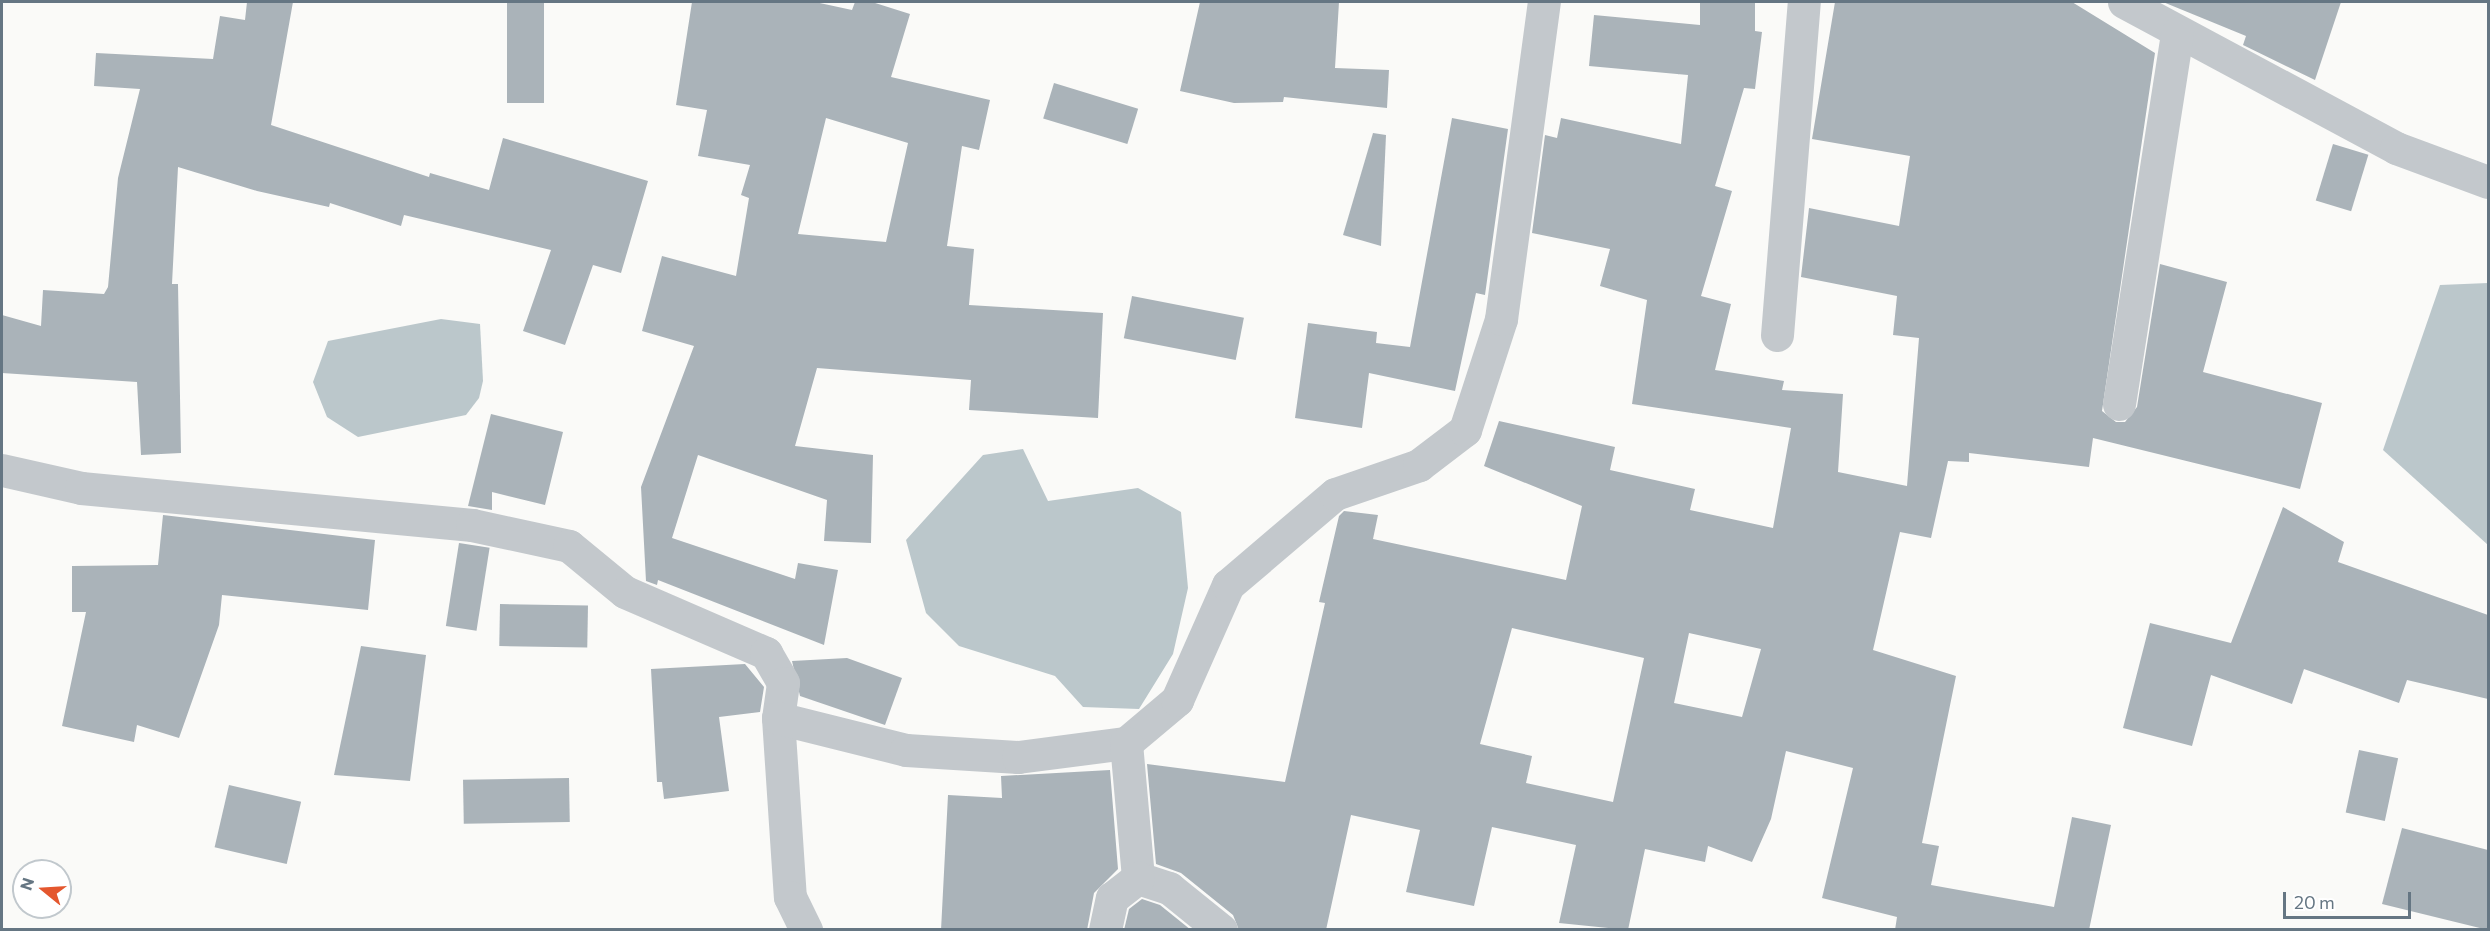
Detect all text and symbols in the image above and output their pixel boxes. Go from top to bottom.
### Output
north arrow [12,859,72,919]
text: N [15,875,37,893]
scale bar [2286,880,2414,918]
text: 20 m [2294,891,2335,913]

